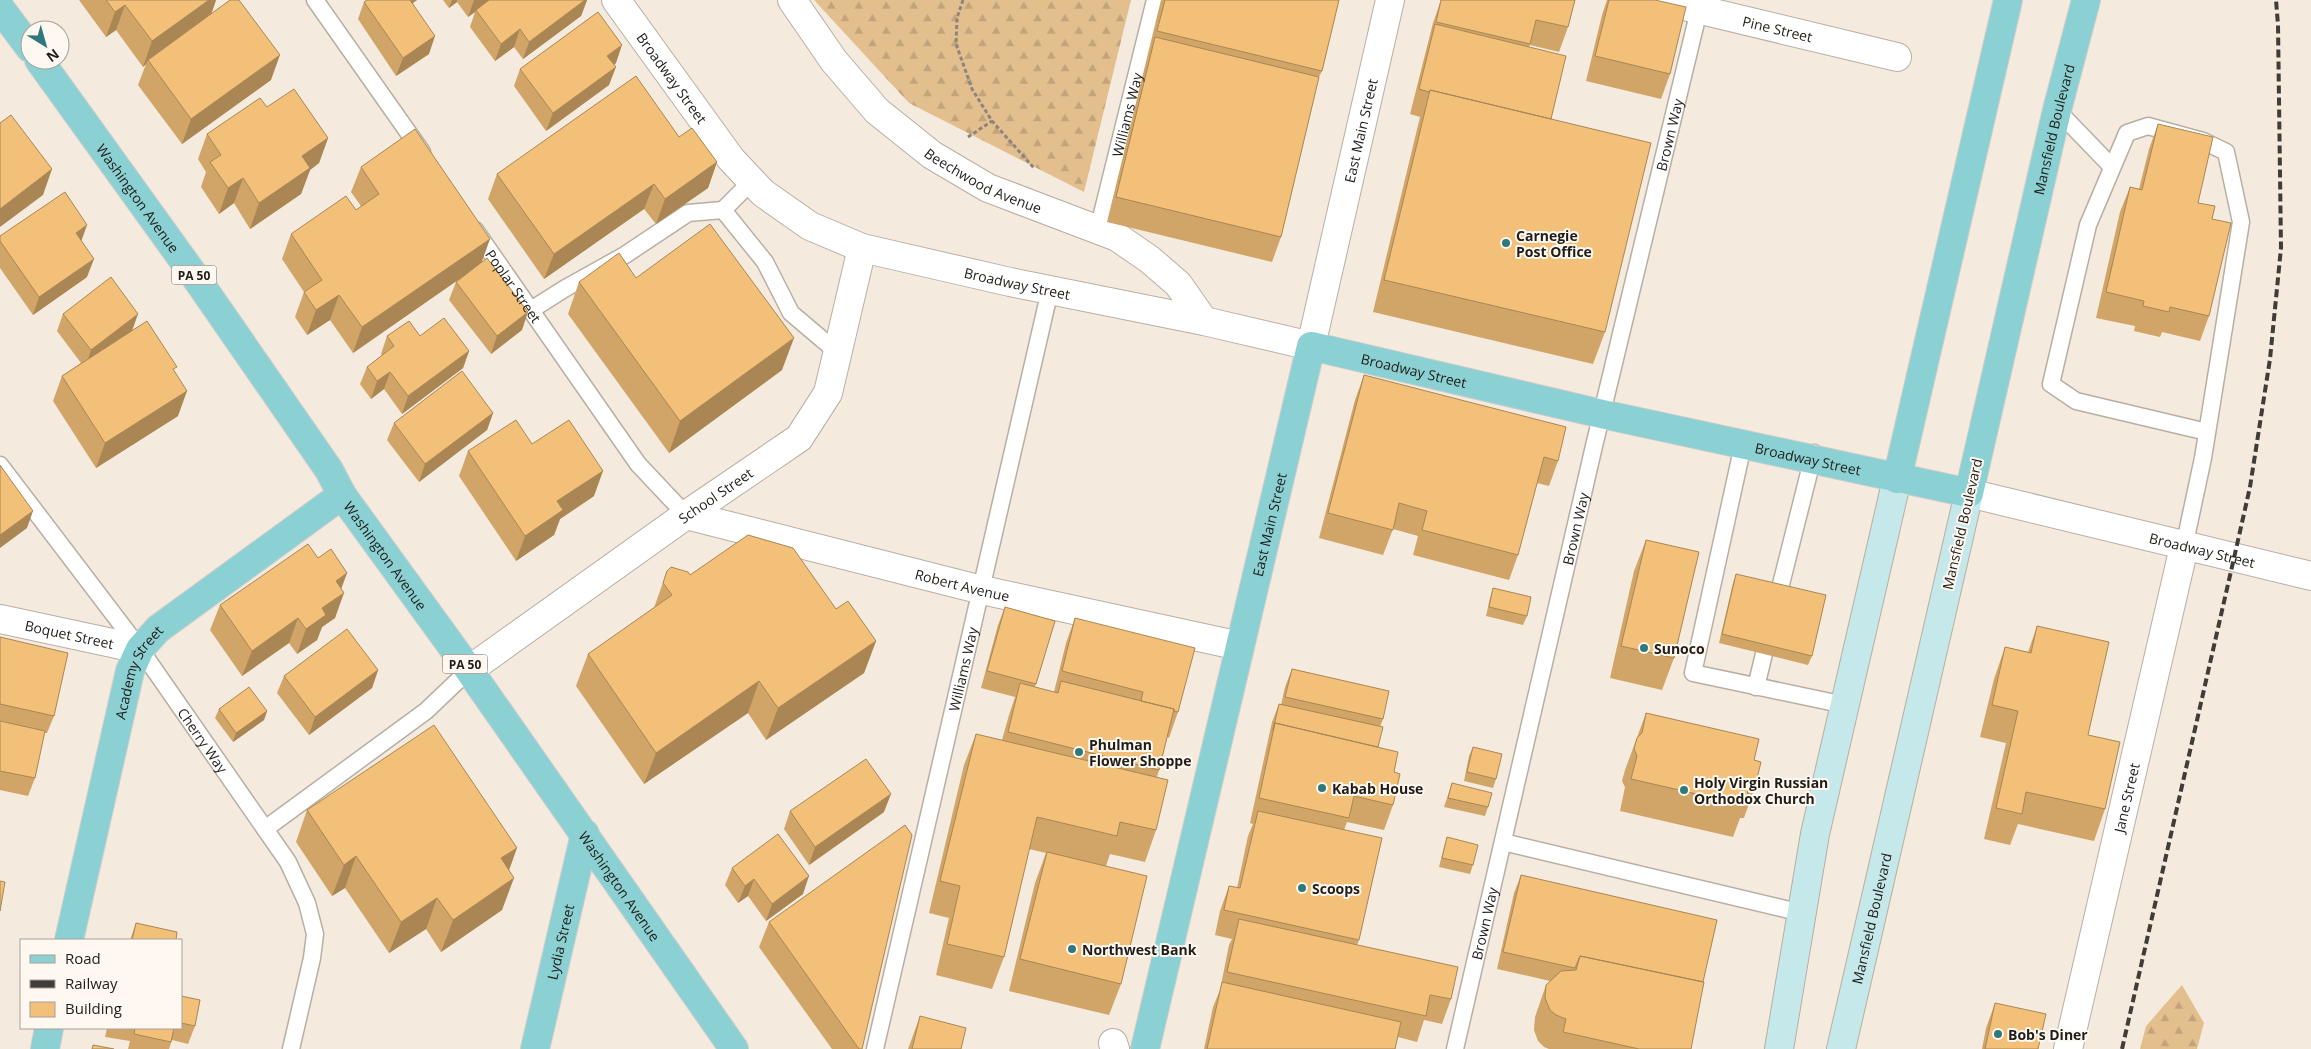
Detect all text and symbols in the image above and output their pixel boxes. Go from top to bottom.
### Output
street label: Pine Street [1741,11,1815,46]
north arrow [20,20,70,70]
street label: Broadway Street [633,28,712,127]
text: N [43,45,63,67]
street label: Mansfield Boulevard [2028,62,2078,197]
street label: Williams Way [1107,70,1146,158]
street label: East Main Street [1339,77,1381,184]
street label: Brown Way [1651,96,1687,173]
street label: Washington Avenue [93,140,184,256]
street label: Beechwood Avenue [921,143,1045,217]
place label: Carnegie Post Office [1516,226,1592,261]
marker: Carnegie Post Office [1500,237,1512,249]
street label: Poplar Street [482,245,546,326]
street label: Broadway Street [962,262,1072,303]
road number: PA 50 [172,266,216,284]
street label: Broadway Street [1359,349,1469,392]
street label: Broadway Street [1753,438,1863,479]
street label: Mansfield Boulevard [1938,457,1986,591]
street label: School Street [674,463,756,527]
street label: East Main Street [1247,471,1290,578]
street label: Brown Way [1557,489,1593,567]
street label: Washington Avenue [340,497,432,614]
street label: Broadway Street [2147,528,2257,572]
street label: Robert Avenue [913,564,1011,605]
street label: Boquet Street [23,615,116,653]
street label: Academy Street [110,621,167,721]
street label: Williams Way [944,624,982,713]
place label: Sunoco [1654,639,1705,658]
marker: Sunoco [1638,642,1650,654]
road number: PA 50 [442,654,488,674]
street label: Cherry Way [174,704,233,777]
place label: Phulman Flower Shoppe [1089,735,1191,770]
marker: Phulman Flower Shoppe [1073,746,1085,758]
street label: Jane Street [2108,761,2143,836]
place label: Holy Virgin Russian Orthodox Church [1694,773,1828,808]
place label: Kabab House [1332,779,1423,798]
marker: Kabab House [1316,782,1328,794]
marker: Holy Virgin Russian Orthodox Church [1678,784,1690,796]
street label: Washington Avenue [575,827,665,945]
street label: Mansfield Boulevard [1847,851,1895,986]
place label: Scoops [1312,879,1360,898]
marker: Scoops [1296,882,1308,894]
street label: Brown Way [1466,884,1502,962]
street label: Lydia Street [542,902,578,982]
legend [20,939,182,1029]
place label: Northwest Bank [1082,940,1197,959]
marker: Northwest Bank [1066,943,1078,955]
text: Road [65,948,101,968]
text: Railway [65,973,118,993]
text: Building [65,998,122,1018]
place label: Bob's Diner [2008,1025,2088,1044]
marker: Bob's Diner [1992,1028,2004,1040]

